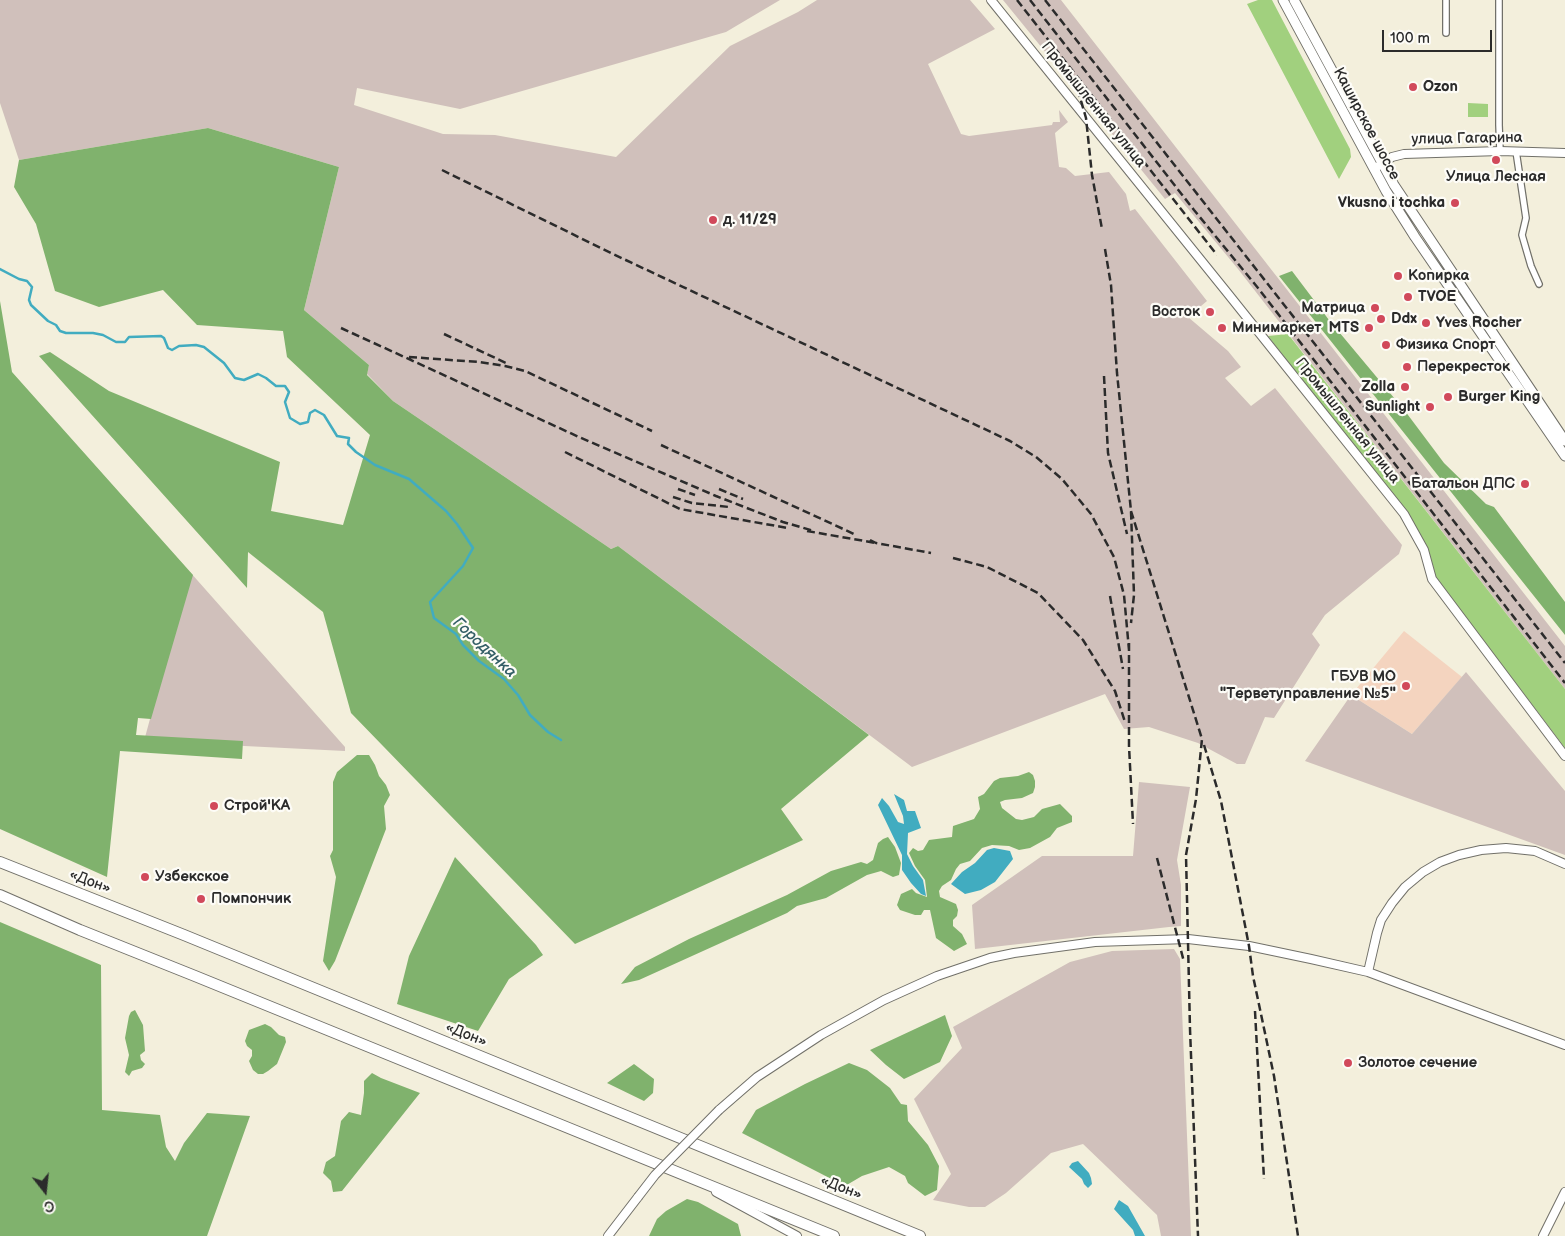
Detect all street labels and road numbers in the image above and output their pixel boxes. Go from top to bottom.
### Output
street label: Промышленная улица [1037,39,1149,171]
street label: Каширское шоссе [1329,65,1403,183]
street label: улица Гагарина [1411,129,1523,149]
street label: Промышленная улица [1291,355,1403,487]
street label: «Дон» [67,866,113,898]
street label: «Дон» [443,1019,489,1051]
street label: «Дон» [818,1172,864,1204]

